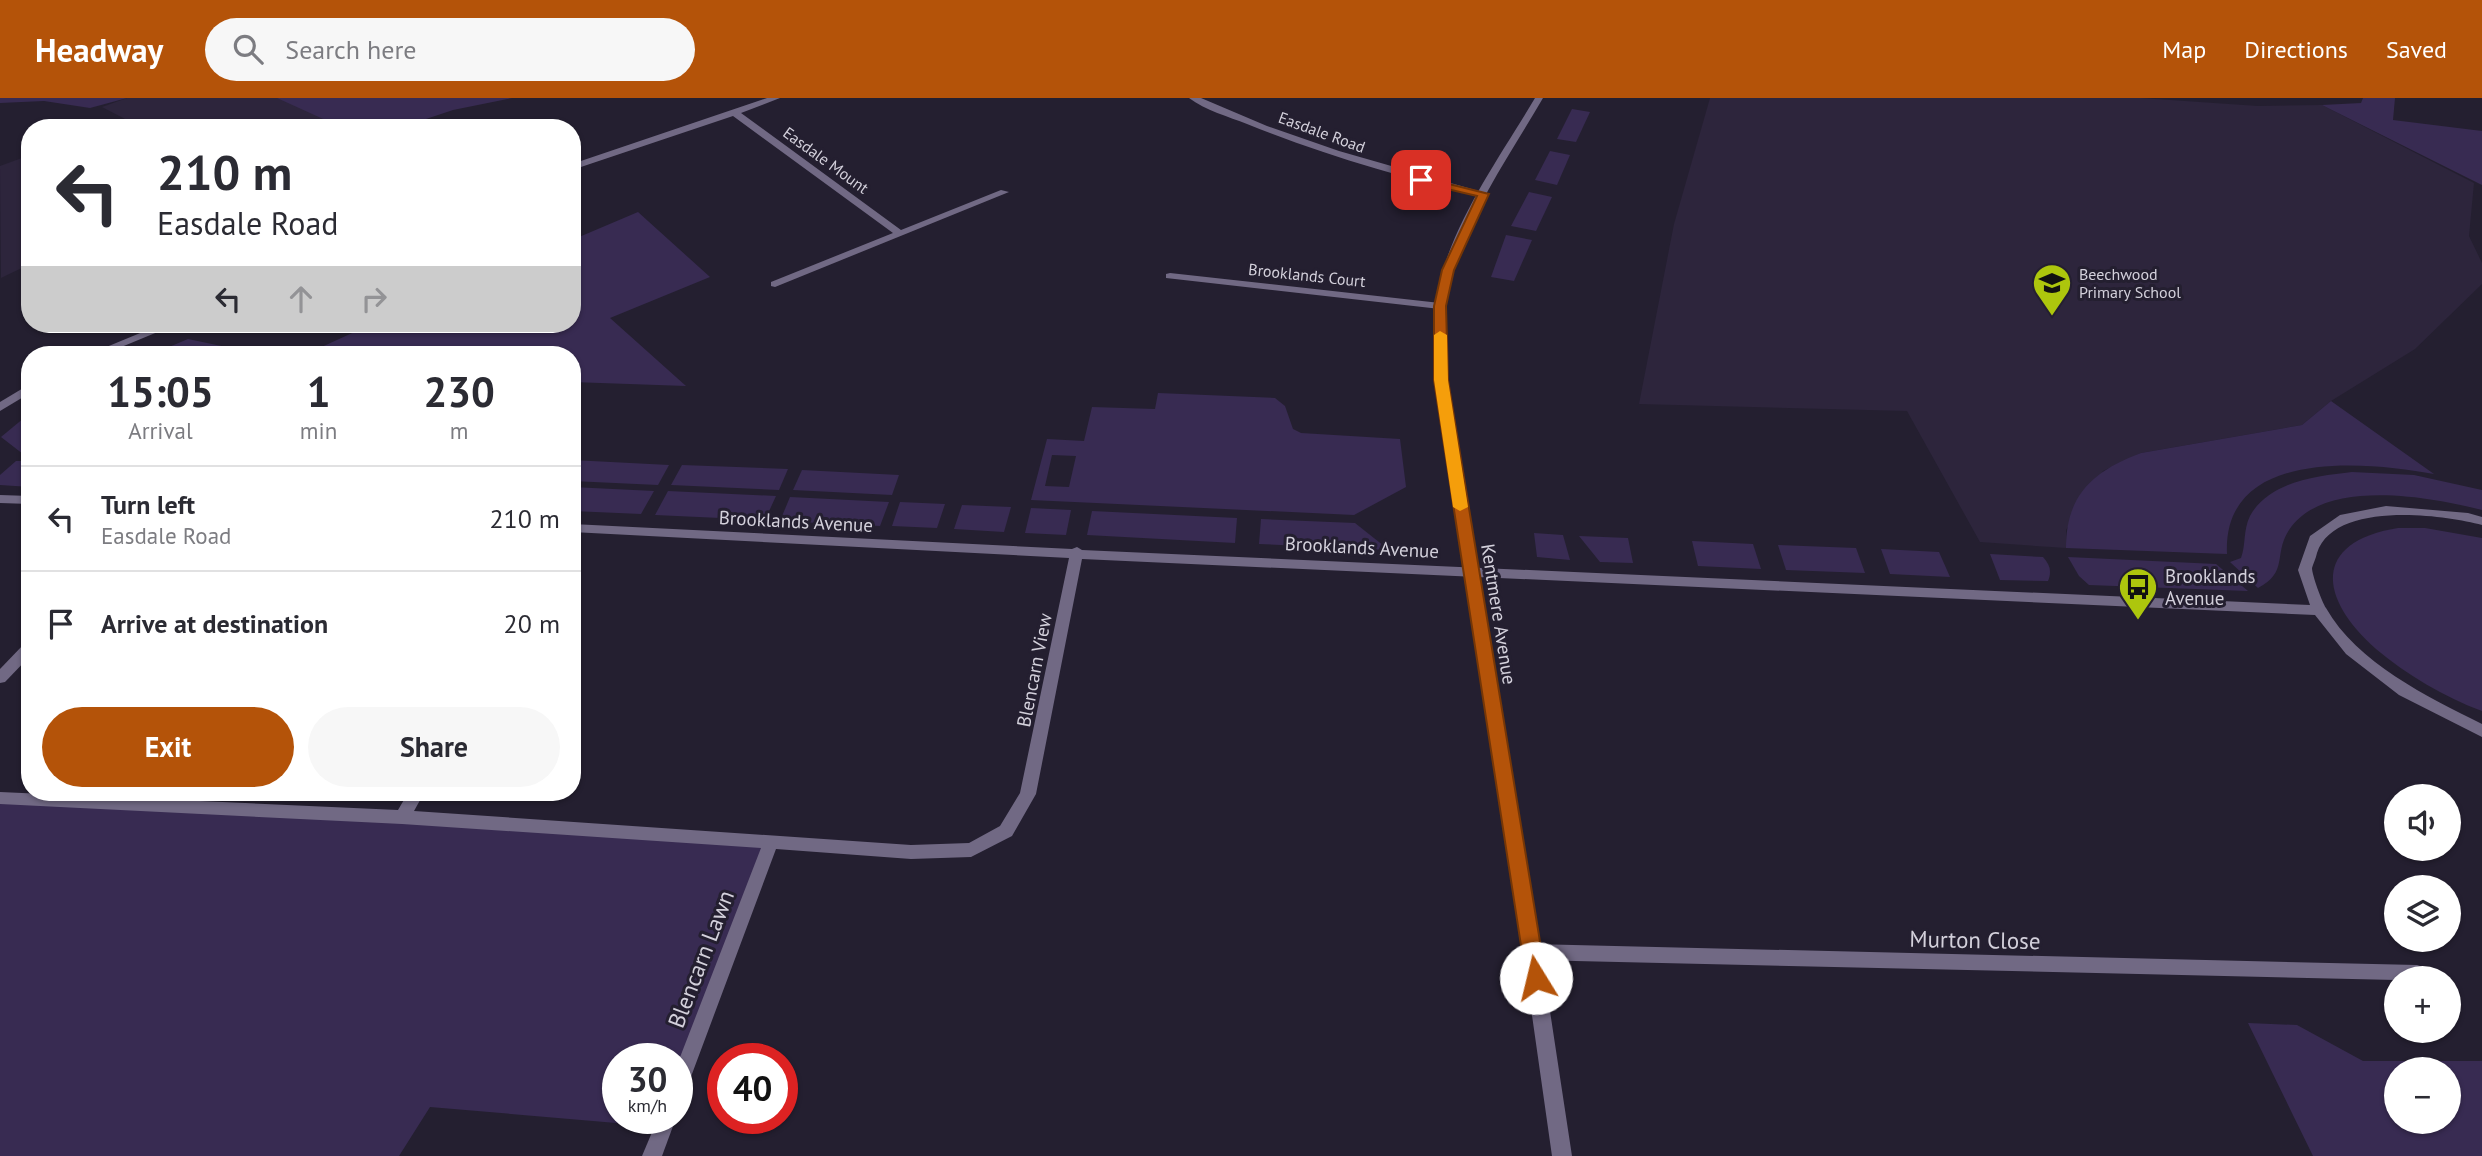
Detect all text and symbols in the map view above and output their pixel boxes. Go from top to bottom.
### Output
search box [205,18,695,81]
text: Headway [35,28,163,71]
icon: search [229,30,267,68]
text: Search here [285,33,416,66]
text: Map [2162,34,2206,65]
text: Directions [2244,34,2348,65]
text: Saved [2386,34,2447,65]
street label: Easdale Road [1276,107,1368,157]
street label: Easdale Mount [779,122,873,198]
text: 210 m [157,140,292,204]
icon: left [42,147,133,238]
pin [1391,150,1451,210]
icon: arrive [1402,161,1440,199]
text: Easdale Road [157,202,338,244]
street label: Brooklands Court [1247,259,1367,291]
school or university icon: Beechwood Primary School [2031,262,2073,317]
place label: Beechwood Primary School [2079,264,2181,302]
icon: left [209,280,247,318]
icon: ahead [282,280,320,318]
icon: right [355,280,393,318]
text: 15:05 [107,364,214,419]
text: 1 [307,364,330,419]
text: 230 [423,364,495,419]
text: Arrival [128,416,193,445]
text: min [300,416,337,445]
text: m [450,416,468,445]
text: Turn left [101,488,195,521]
icon: left [42,500,80,538]
text: 210 m [489,502,560,535]
street label: Brooklands Avenue [718,505,874,537]
text: Easdale Road [101,521,231,550]
street label: Brooklands Avenue [1284,531,1440,563]
street label: Kentmere Avenue [1476,542,1522,686]
place label: Brooklands Avenue [2165,564,2256,610]
bus stop icon: Brooklands Avenue [2117,566,2159,621]
icon: arrive [42,605,80,643]
text: Arrive at destination [101,607,328,640]
text: 20 m [504,607,560,640]
street label: Blencarn View [1011,611,1057,729]
button: Exit [42,707,294,787]
button: Share [308,707,560,787]
map controls [2384,784,2461,1134]
button: sound [2384,784,2461,861]
button: layers [2384,875,2461,952]
street label: Blencarn Lawn [661,886,740,1032]
street label: Murton Close [1909,924,2041,955]
position arrow [1499,941,1573,1015]
button: + [2384,966,2461,1043]
speed limit sign: 40 [707,1043,798,1134]
text: 30 [628,1056,667,1102]
button: − [2384,1057,2461,1134]
text: km/h [628,1094,667,1117]

